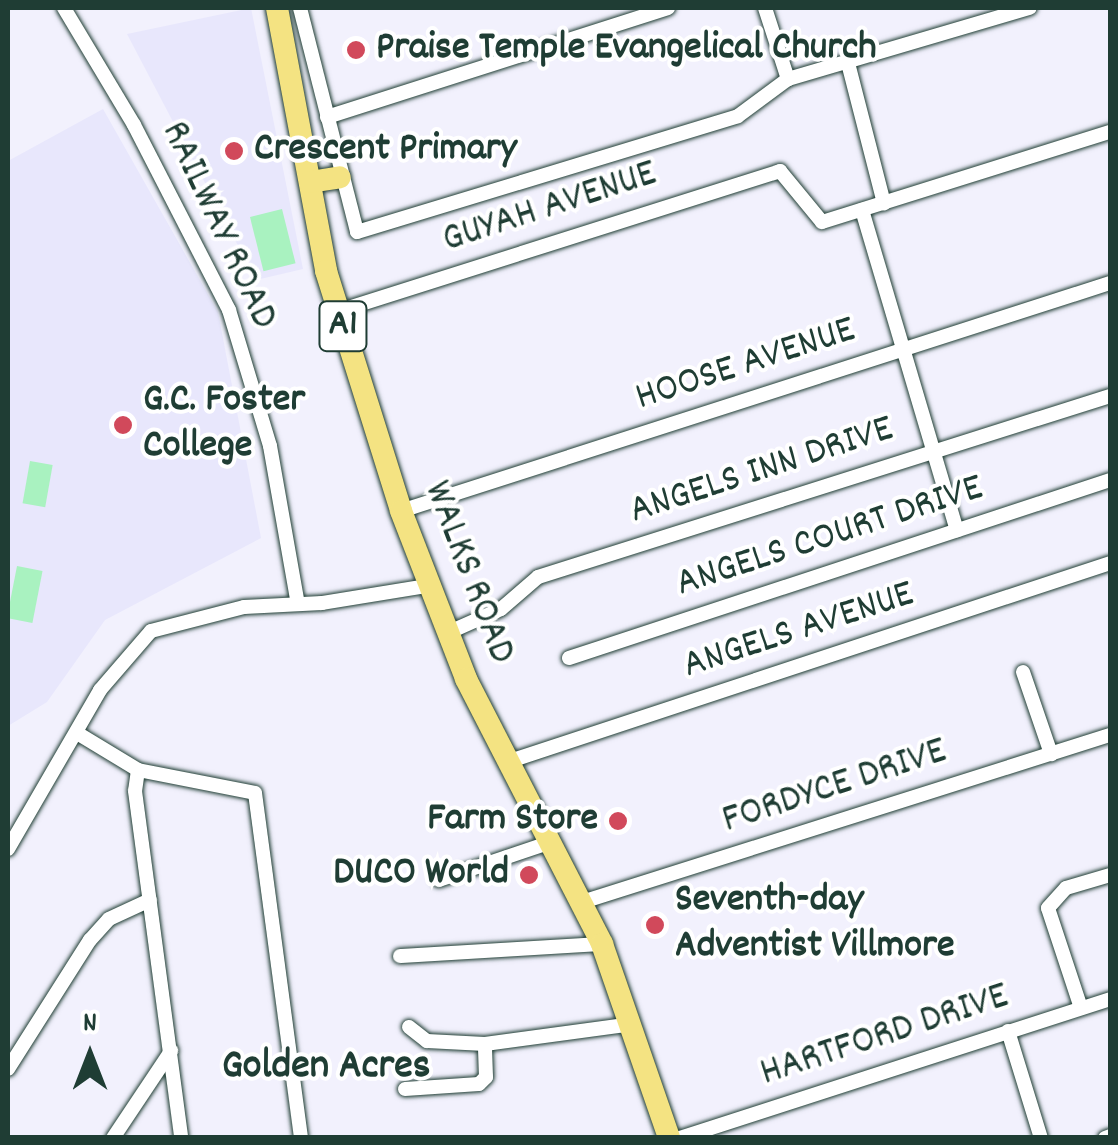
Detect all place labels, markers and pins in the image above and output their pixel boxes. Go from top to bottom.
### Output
place label: Praise Temple Evangelical Church [376,26,877,74]
marker: Praise Temple Evangelical Church [345,39,367,61]
place label: Crescent Primary [254,127,517,175]
marker: Crescent Primary [223,140,245,162]
place label: G.C. Foster College [143,378,305,472]
marker: G.C. Foster College [112,414,134,436]
place label: Farm Store [427,797,598,845]
marker: Farm Store [607,810,629,832]
place label: DUCO World [333,851,509,899]
marker: DUCO World [518,864,540,886]
place label: Seventh-day Adventist Villmore [675,878,955,972]
marker: Seventh-day Adventist Villmore [644,914,666,936]

